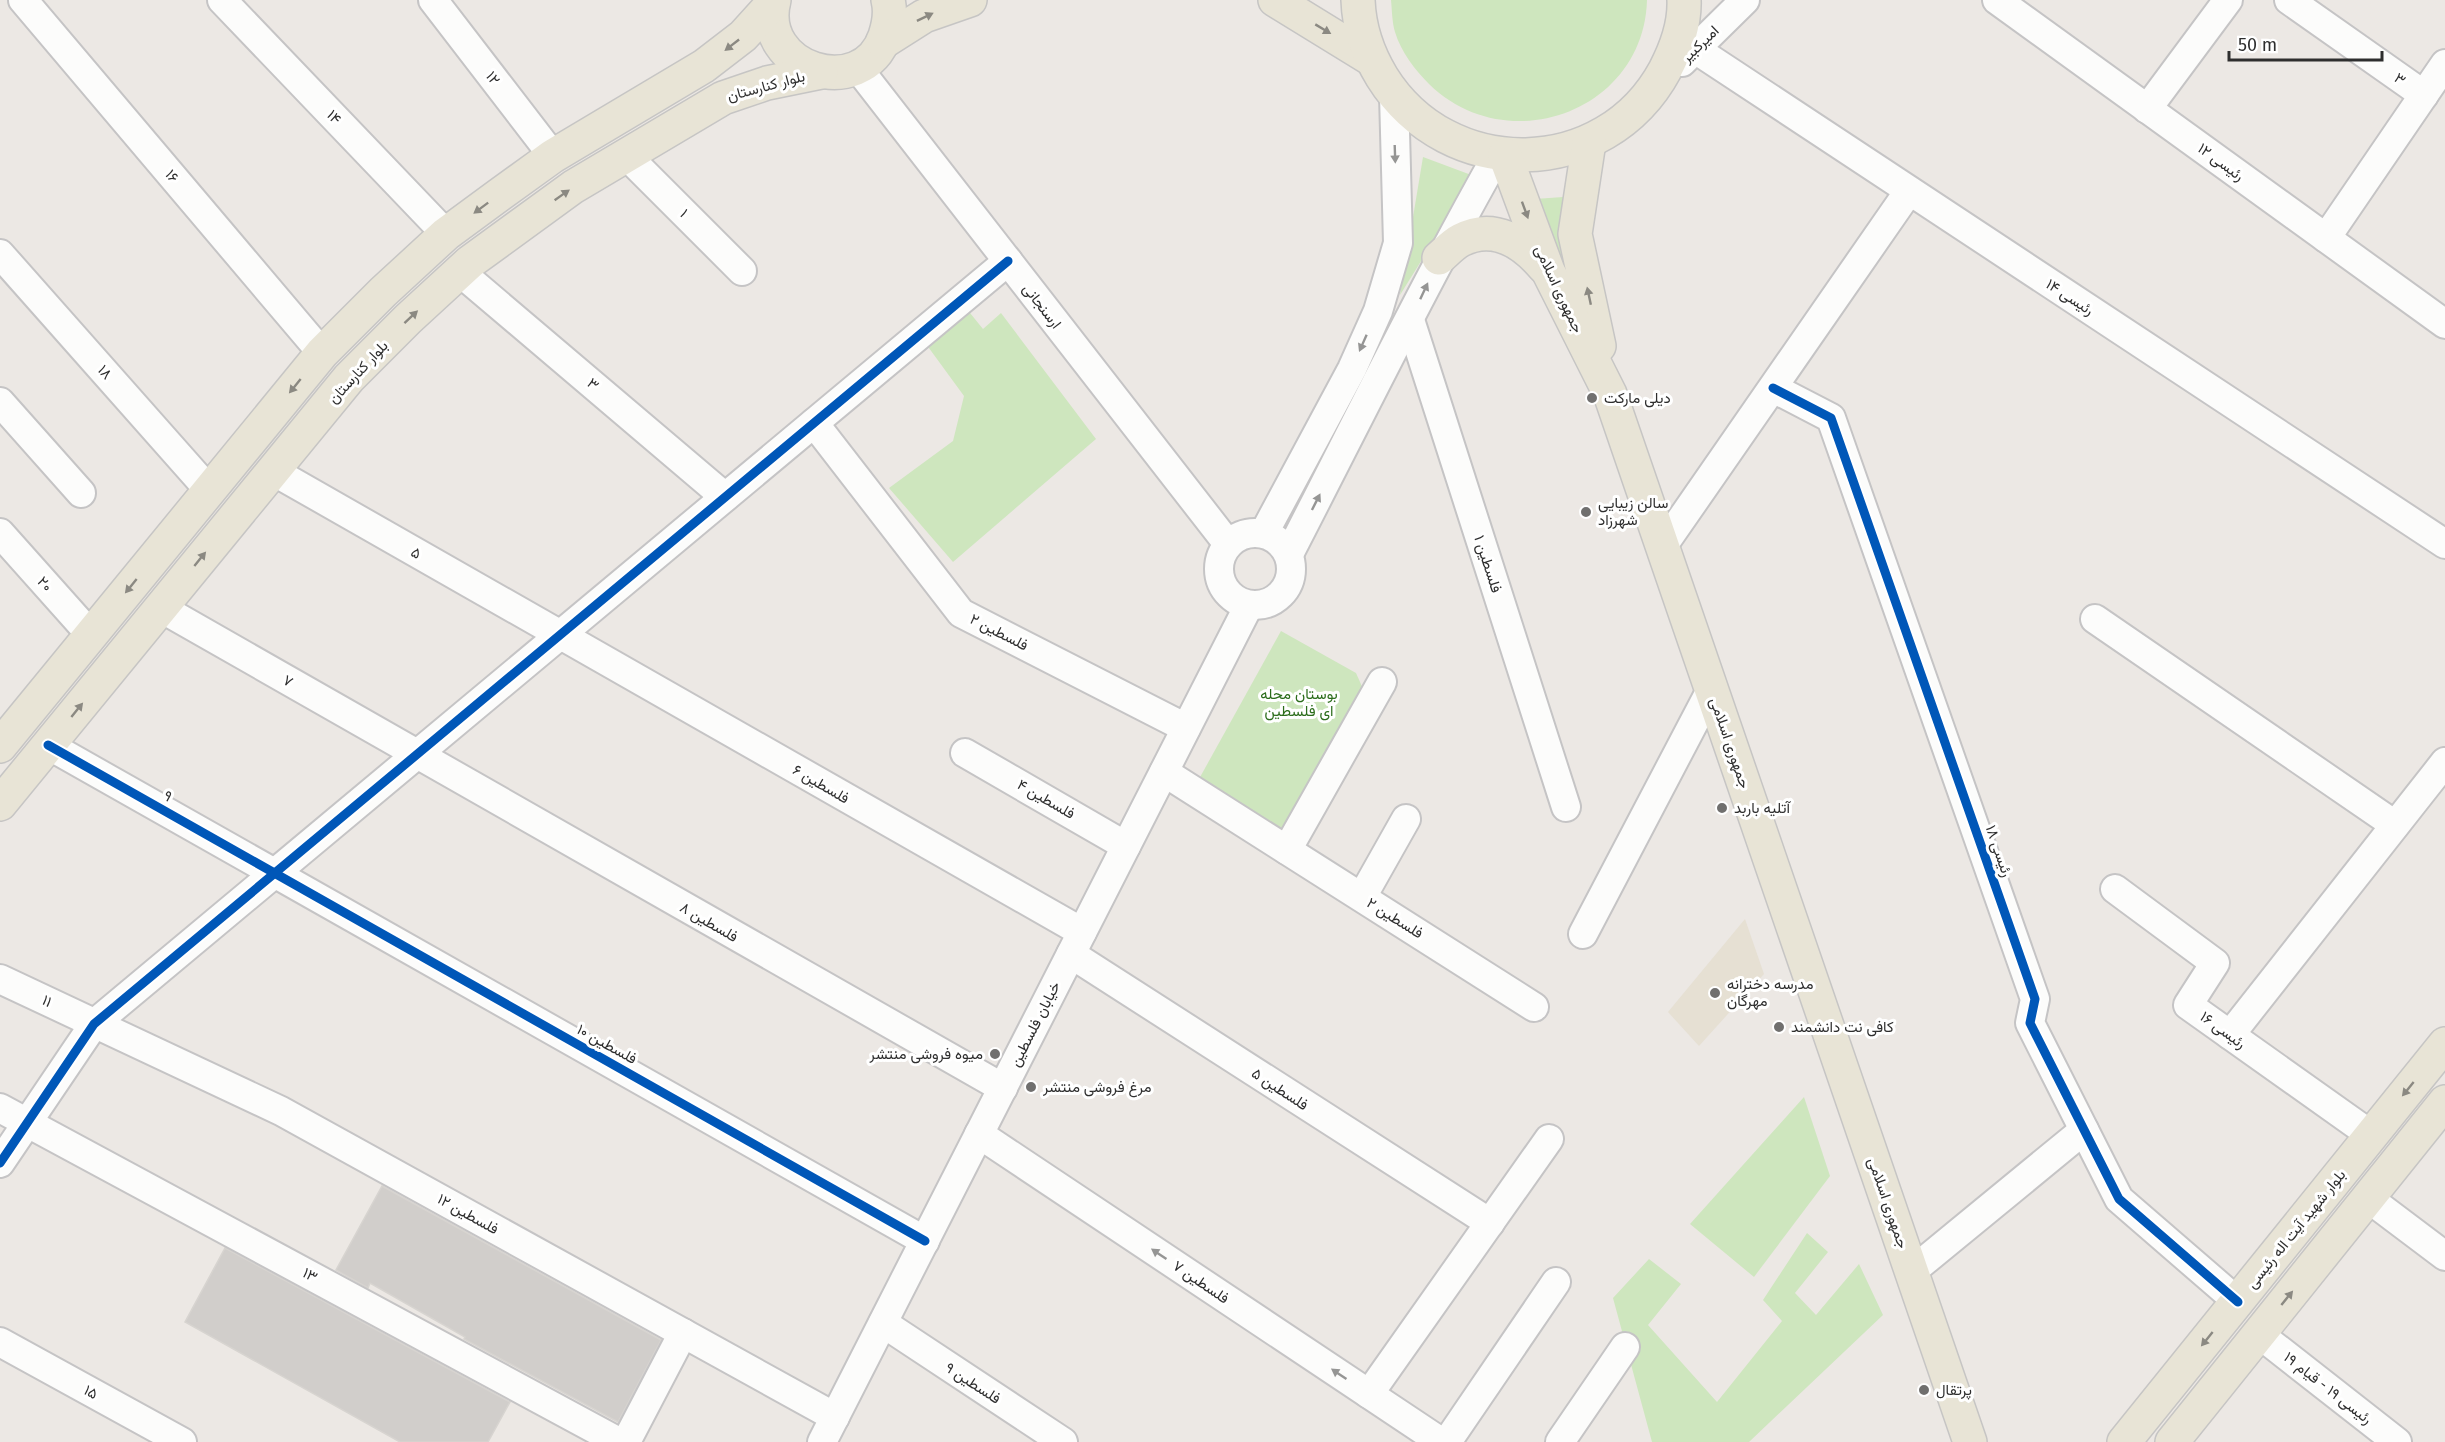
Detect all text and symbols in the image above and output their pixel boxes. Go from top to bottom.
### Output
one-way arrow [916,12,933,21]
street label: امیرکبیر [1677,22,1723,67]
one-way arrow [1315,24,1331,35]
scale bar [2229,24,2382,62]
text: 50 m [2238,34,2277,56]
one-way arrow [724,38,739,50]
street label: بلوار کنارستان [725,67,807,105]
street label: ۱۲ [482,68,504,88]
street label: ۳ [2391,69,2409,89]
street label: ۱۴ [323,106,345,128]
street label: رئیسی ۱۲ [2194,139,2248,186]
one-way arrow [1390,144,1400,163]
street label: ۱۶ [161,166,183,186]
one-way arrow [554,189,570,201]
one-way arrow [1520,201,1530,219]
one-way arrow [473,202,488,214]
street label: ۱ [676,205,692,221]
street label: جمهوری اسلامی [1530,242,1587,336]
street label: رئیسی ۱۴ [2042,275,2097,320]
street label: ارسنجانی [1018,280,1065,333]
one-way arrow [1419,282,1428,299]
one-way arrow [1583,287,1593,305]
one-way arrow [403,310,418,324]
one-way arrow [1359,334,1368,351]
street label: بلوار کنارستان [324,337,392,407]
street label: ۱۸ [94,361,116,383]
street label: ۳ [583,374,603,394]
one-way arrow [288,378,301,394]
place label: دیلی مارکت [1604,389,1671,408]
marker: دیلی مارکت [1585,391,1599,405]
one-way arrow [1311,493,1321,510]
place label: سالن زیبایی شهرزاد [1598,494,1668,529]
marker: سالن زیبایی شهرزاد [1579,505,1593,519]
street label: فلسطین ۱ [1469,533,1506,596]
street label: ۵ [408,543,424,563]
one-way arrow [194,551,207,567]
street label: ۲۰ [34,573,56,595]
one-way arrow [125,578,138,593]
street label: فلسطین ۲ [966,610,1031,655]
street label: ۷ [280,671,296,691]
park label: بوستان محله ای فلسطین [1260,685,1338,721]
street label: جمهوری اسلامی [1705,695,1754,791]
one-way arrow [70,703,83,718]
street label: فلسطین ۶ [789,761,853,808]
street label: فلسطین ۴ [1013,775,1078,824]
street label: ۹ [160,786,176,806]
place label: آتلیه باربد [1734,799,1791,817]
marker: آتلیه باربد [1715,801,1729,815]
street label: رئیسی ۱۸ [1981,823,2016,880]
street label: فلسطین ۲ [1363,894,1427,943]
street label: فلسطین ۸ [676,898,741,947]
place label: مدرسه دخترانه مهرگان [1727,975,1813,1010]
street label: خیابان فلسطین [1006,978,1065,1070]
marker: مدرسه دخترانه مهرگان [1708,986,1722,1000]
street label: ۱۱ [39,991,55,1011]
street label: رئیسی ۱۶ [2196,1007,2249,1053]
place label: کافی نت دانشمند [1791,1018,1894,1037]
street label: فلسطین ۱۰ [573,1020,640,1069]
marker: کافی نت دانشمند [1772,1020,1786,1034]
place label: میوه فروشی منتشر [869,1045,983,1064]
marker: میوه فروشی منتشر [988,1047,1002,1061]
street label: فلسطین ۵ [1248,1064,1312,1115]
place label: مرغ فروشی منتشر [1042,1078,1152,1098]
marker: مرغ فروشی منتشر [1024,1080,1038,1094]
one-way arrow [2402,1081,2415,1097]
street label: جمهوری اسلامی [1863,1155,1912,1251]
street label: بلوار شهید آیت اله رئیسی [2243,1166,2350,1293]
street label: فلسطین ۱۲ [434,1190,502,1239]
one-way arrow [1151,1249,1167,1260]
street label: فلسطین ۷ [1169,1257,1233,1308]
street label: ۱۳ [299,1264,321,1286]
one-way arrow [2281,1290,2294,1306]
one-way arrow [2202,1332,2214,1347]
street label: رئیسی ۱۹ - قیام ۱۹ [2280,1348,2376,1429]
street label: فلسطین ۹ [941,1358,1004,1408]
one-way arrow [1331,1369,1347,1380]
street label: ۱۵ [81,1381,101,1403]
place label: پرتقال [1936,1381,1972,1400]
marker: پرتقال [1917,1383,1931,1397]

